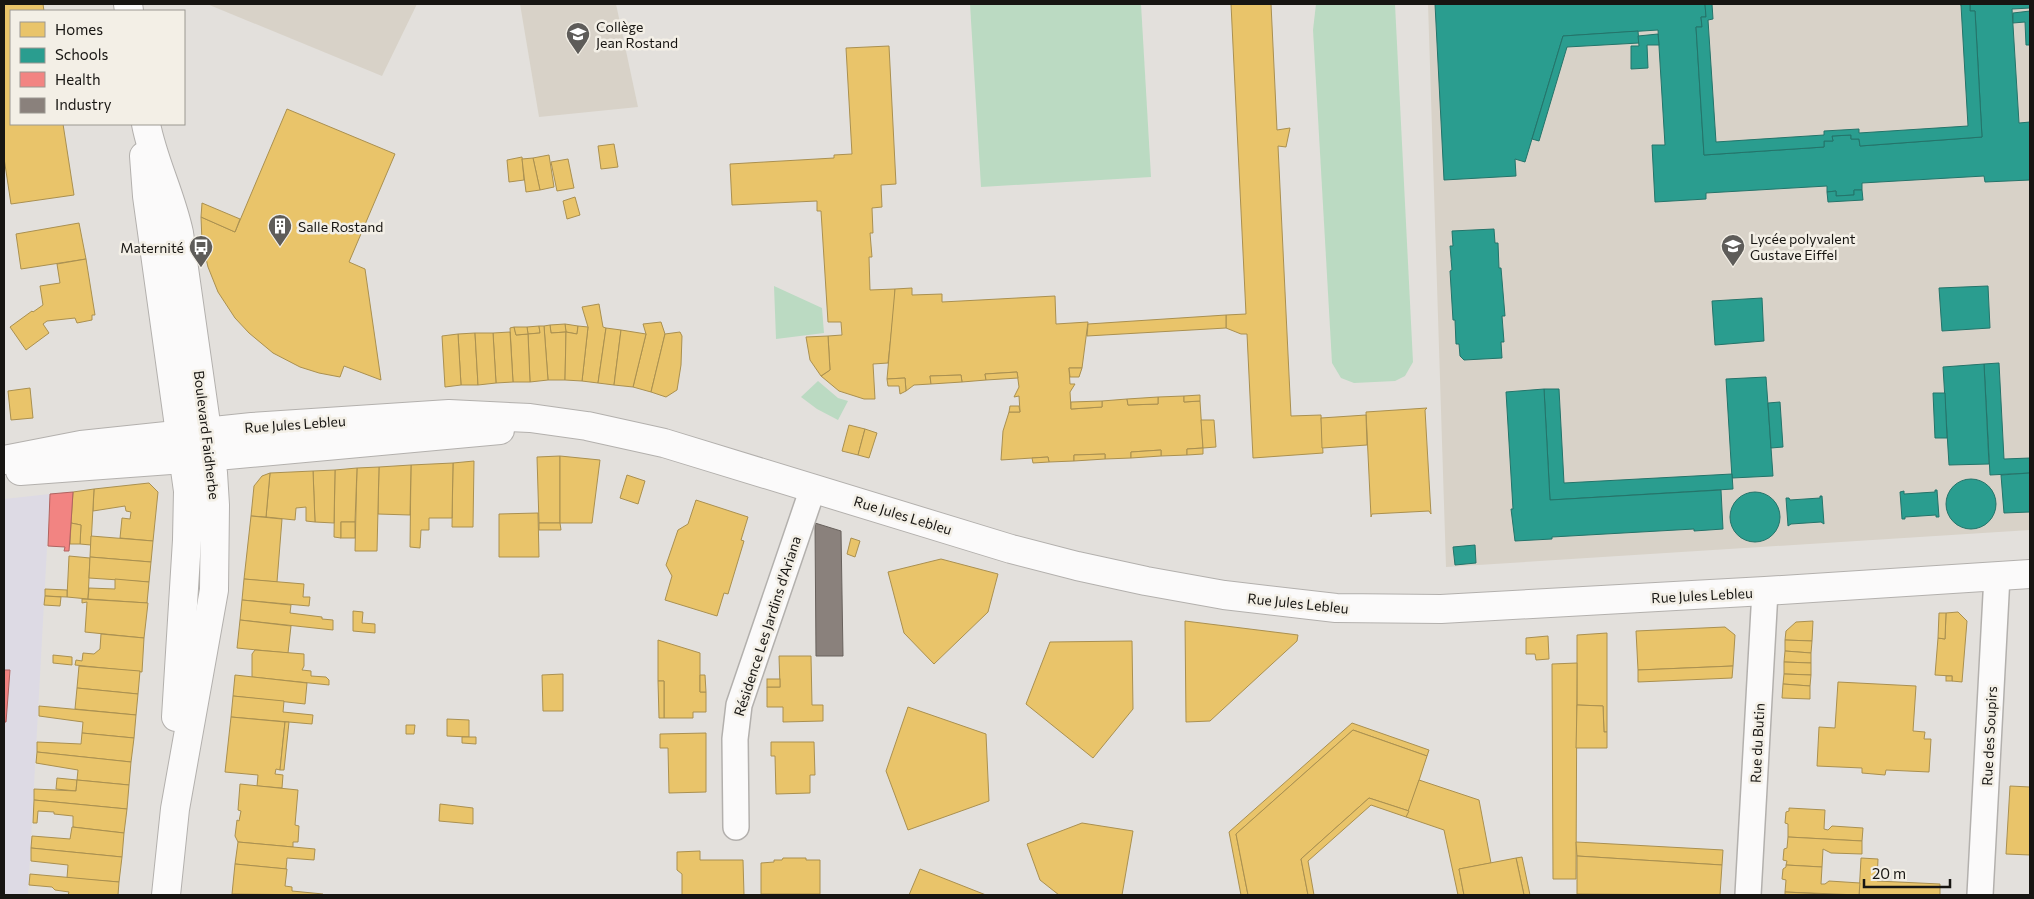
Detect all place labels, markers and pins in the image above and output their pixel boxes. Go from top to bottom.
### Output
place label: Collège Jean Rostand [596,18,678,51]
school or university icon: Collège Jean Rostand [565,21,591,55]
building icon: Salle Rostand [267,213,293,247]
place label: Salle Rostand [298,218,383,235]
place label: Lycée polyvalent Gustave Eiffel [1750,230,1856,263]
school or university icon: Lycée polyvalent Gustave Eiffel [1720,233,1746,267]
bus stop icon: Maternité [188,234,214,268]
place label: Maternité [120,239,184,256]

